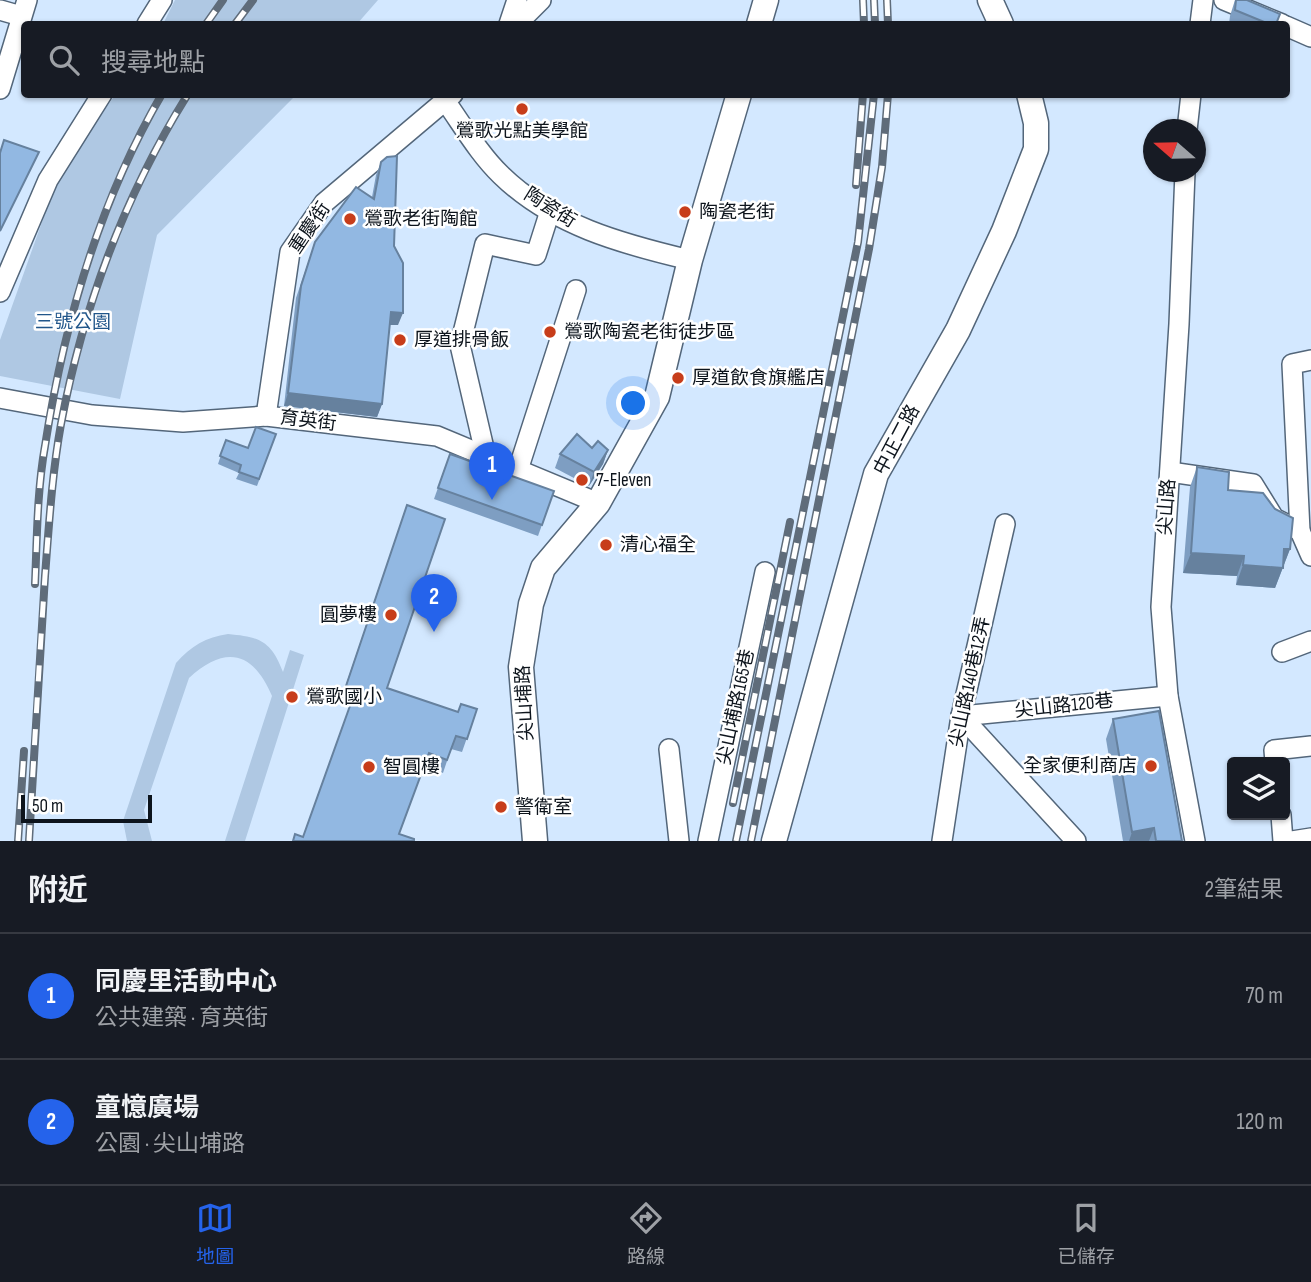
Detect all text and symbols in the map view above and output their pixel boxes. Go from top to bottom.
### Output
search box [21,21,1290,98]
icon: search [45,41,83,79]
text: 搜尋地點 [101,48,205,79]
marker: 鶯歌光點美學館 [514,101,530,117]
north arrow [1143,119,1206,182]
place label: 鶯歌光點美學館 [455,120,589,143]
street label: 陶瓷街 [520,183,580,233]
street label: 重慶街 [285,198,335,258]
place label: 陶瓷老街 [699,201,775,224]
marker: 陶瓷老街 [677,204,693,220]
place label: 鶯歌老街陶館 [364,208,478,231]
marker: 鶯歌老街陶館 [342,211,358,227]
park label: 三號公園 [35,311,111,334]
place label: 鶯歌陶瓷老街徒步區 [564,321,735,344]
marker: 鶯歌陶瓷老街徒步區 [542,324,558,340]
place label: 厚道排骨飯 [414,329,509,352]
marker: 厚道排骨飯 [392,332,408,348]
place label: 厚道飲食旗艦店 [692,367,825,390]
marker: 厚道飲食旗艦店 [670,370,686,386]
your location [616,386,650,420]
street label: 中正二路 [869,401,925,479]
street label: 育英街 [278,406,338,436]
pin: 1 [469,442,515,500]
place label: 7-Eleven [596,469,651,492]
marker: 7-Eleven [574,472,590,488]
street label: 尖山路 [1154,478,1180,536]
place label: 清心福全 [620,534,696,557]
marker: 清心福全 [598,537,614,553]
pin: 2 [411,574,457,632]
place label: 圓夢樓 [320,604,377,627]
marker: 圓夢樓 [383,607,399,623]
street label: 尖山路140巷12弄 [945,615,995,749]
street label: 尖山埔路165巷 [713,647,759,767]
street label: 尖山埔路 [512,664,538,742]
place label: 鶯歌國小 [306,686,382,709]
marker: 鶯歌國小 [284,689,300,705]
street label: 尖山路120巷 [1013,689,1115,723]
place label: 全家便利商店 [1023,755,1137,778]
place label: 智圓樓 [383,756,440,779]
map controls [1227,757,1290,820]
button: layers [1227,757,1290,820]
marker: 全家便利商店 [1143,758,1159,774]
marker: 智圓樓 [361,759,377,775]
scale bar [21,792,152,824]
text: 50 m [32,795,63,818]
place label: 警衛室 [515,796,572,819]
marker: 警衛室 [493,799,509,815]
text: 附近 [28,873,88,909]
text: 2筆結果 [1205,876,1283,904]
text: 同慶里活動中心 [95,967,277,998]
text: 1 [46,982,56,1010]
text: 70 m [1245,982,1283,1010]
text: 公共建築 · 育英街 [95,1004,268,1032]
text: 童憶廣場 [95,1093,199,1124]
text: 2 [46,1108,56,1136]
text: 120 m [1237,1108,1283,1136]
text: 公園 · 尖山埔路 [95,1130,245,1158]
tab: 地圖 [196,1199,234,1269]
tab: 路線 [627,1199,665,1269]
tab: 已儲存 [1058,1199,1115,1269]

